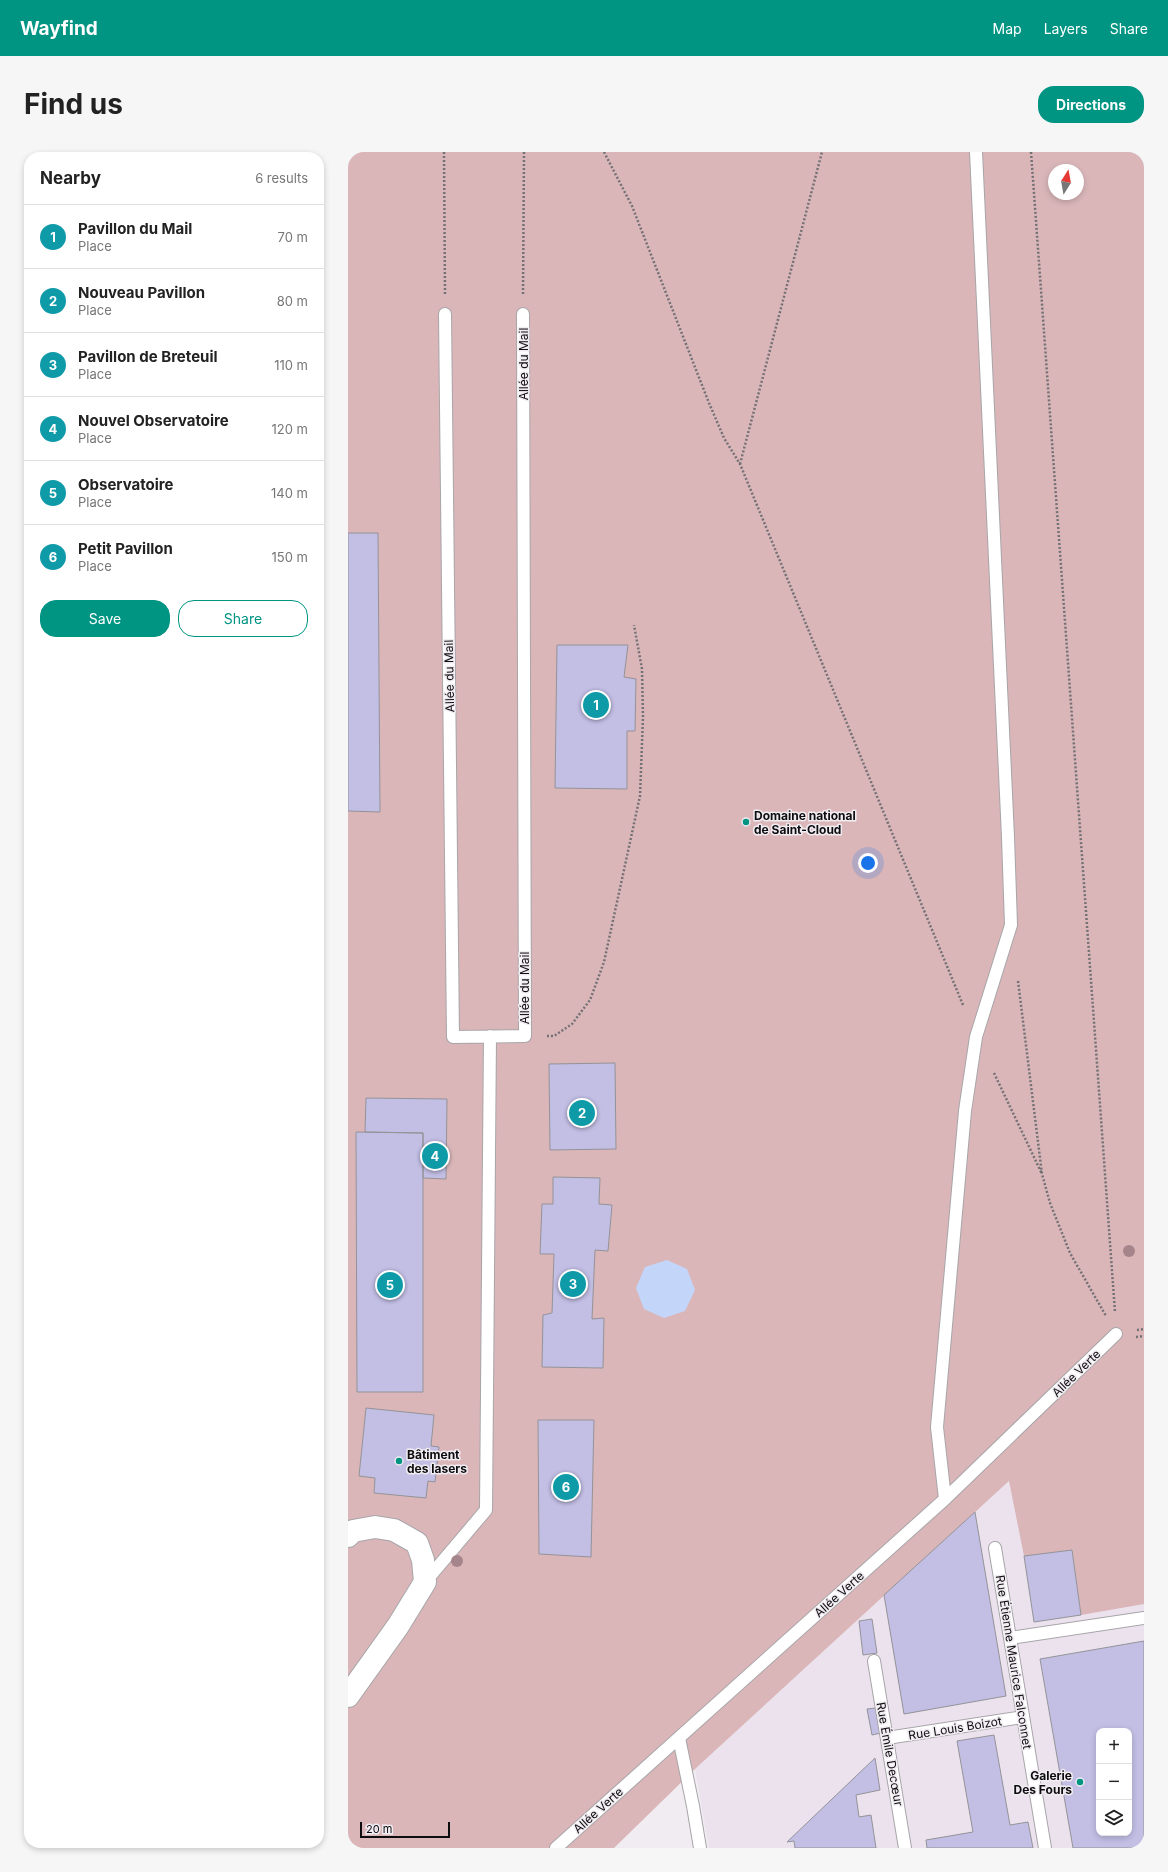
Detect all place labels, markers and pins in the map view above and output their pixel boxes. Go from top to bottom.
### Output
pin: 1 [583,690,609,720]
place label: Domaine national de Saint-Cloud [754,808,856,837]
marker: Domaine national de Saint-Cloud [741,817,751,827]
pin: 2 [569,1098,595,1128]
pin: 4 [422,1141,448,1171]
pin: 3 [560,1269,586,1299]
pin: 5 [377,1270,403,1300]
place label: Bâtiment des lasers [407,1447,467,1476]
marker: Bâtiment des lasers [394,1456,404,1466]
pin: 6 [553,1472,579,1502]
place label: Galerie Des Fours [1013,1768,1072,1797]
marker: Galerie Des Fours [1075,1777,1085,1787]

